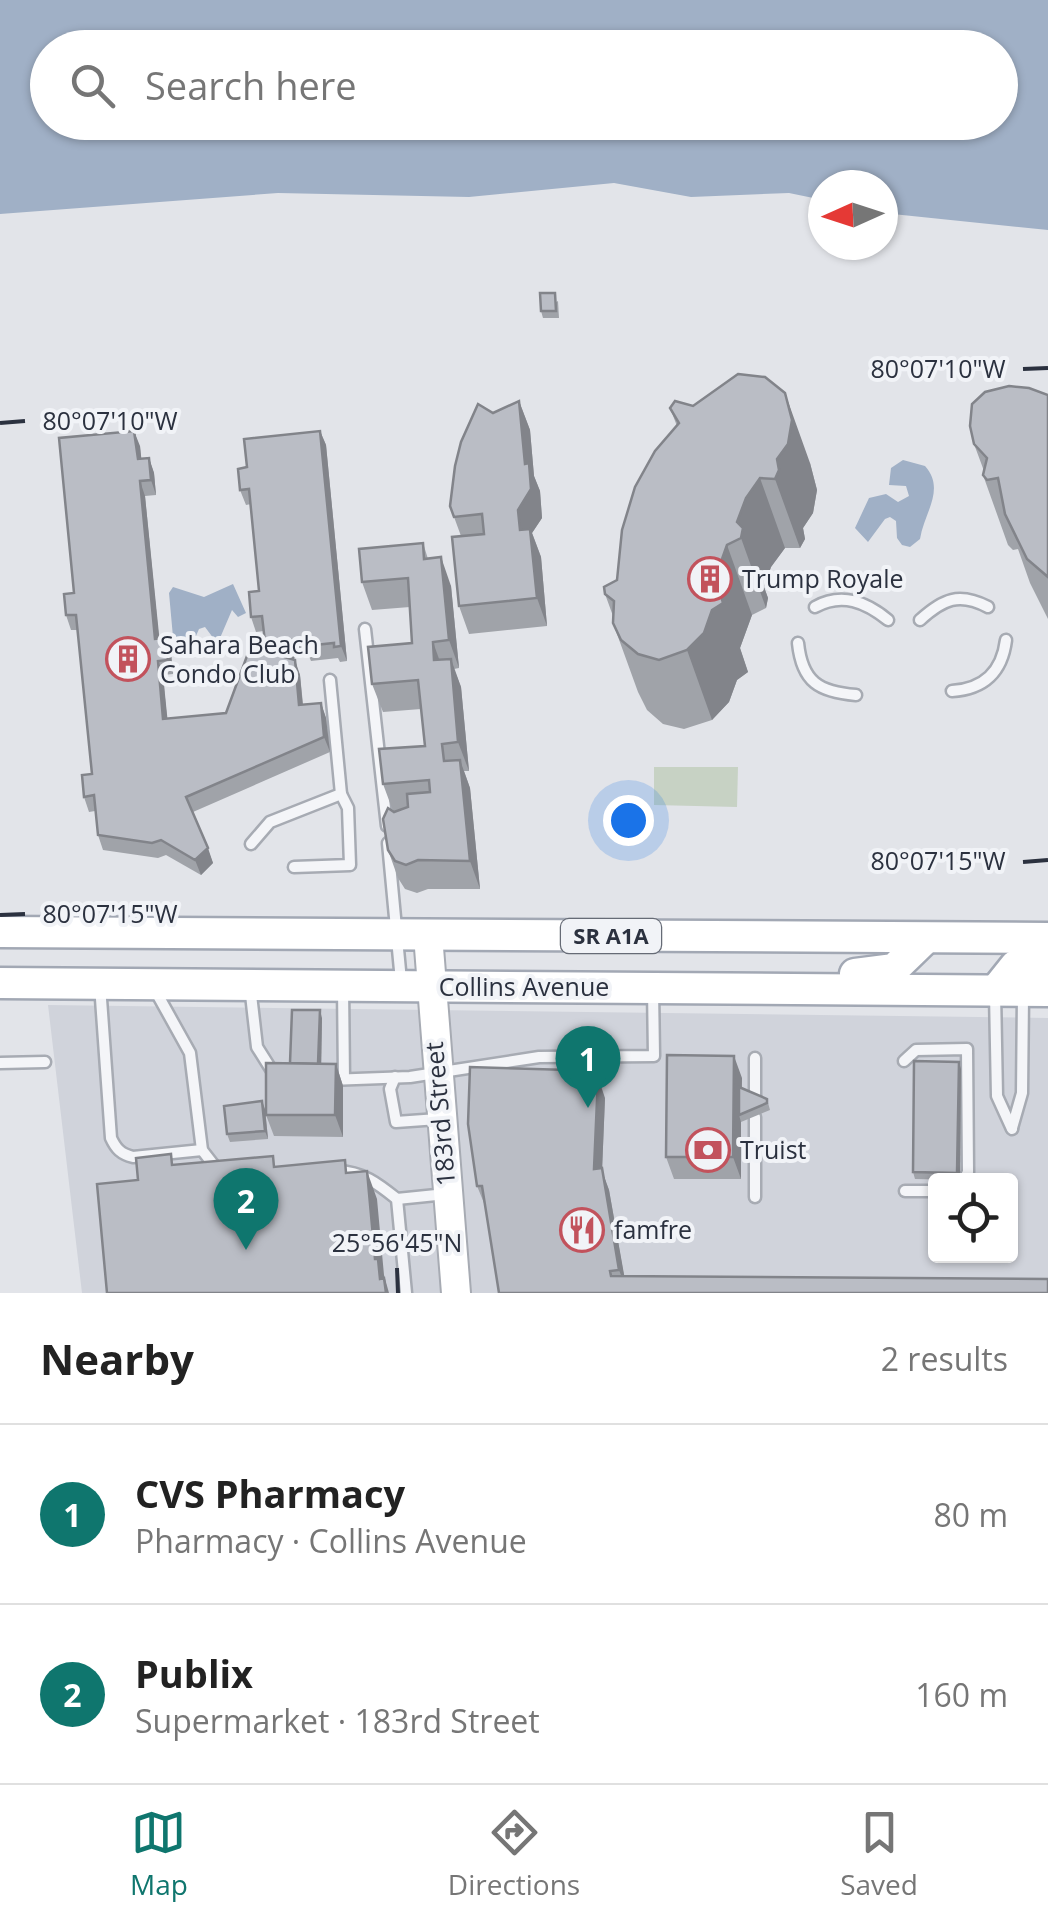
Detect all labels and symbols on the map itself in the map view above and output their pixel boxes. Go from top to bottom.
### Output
north arrow [808,170,898,260]
text: 80°07'10"W [871,351,1006,385]
text: 80°07'10"W [43,403,178,437]
building icon: Trump Royale [687,556,733,602]
place label: Trump Royale [742,561,904,595]
place label: Sahara Beach Condo Club [160,627,319,690]
building icon: Sahara Beach Condo Club [105,636,151,682]
your location [603,795,654,846]
text: 80°07'15"W [871,843,1006,877]
text: 80°07'15"W [43,896,178,930]
road number: SR A1A [561,919,661,953]
street label: Collins Avenue [439,969,609,1003]
pin: 1 [556,1026,620,1108]
street label: 183rd Street [416,1040,462,1188]
bank icon: Truist [685,1127,731,1173]
place label: Truist [740,1132,807,1166]
pin: 2 [214,1168,278,1250]
restaurant icon: famfre [559,1207,605,1253]
place label: famfre [614,1212,692,1246]
text: 25°56'45"N [332,1225,462,1259]

